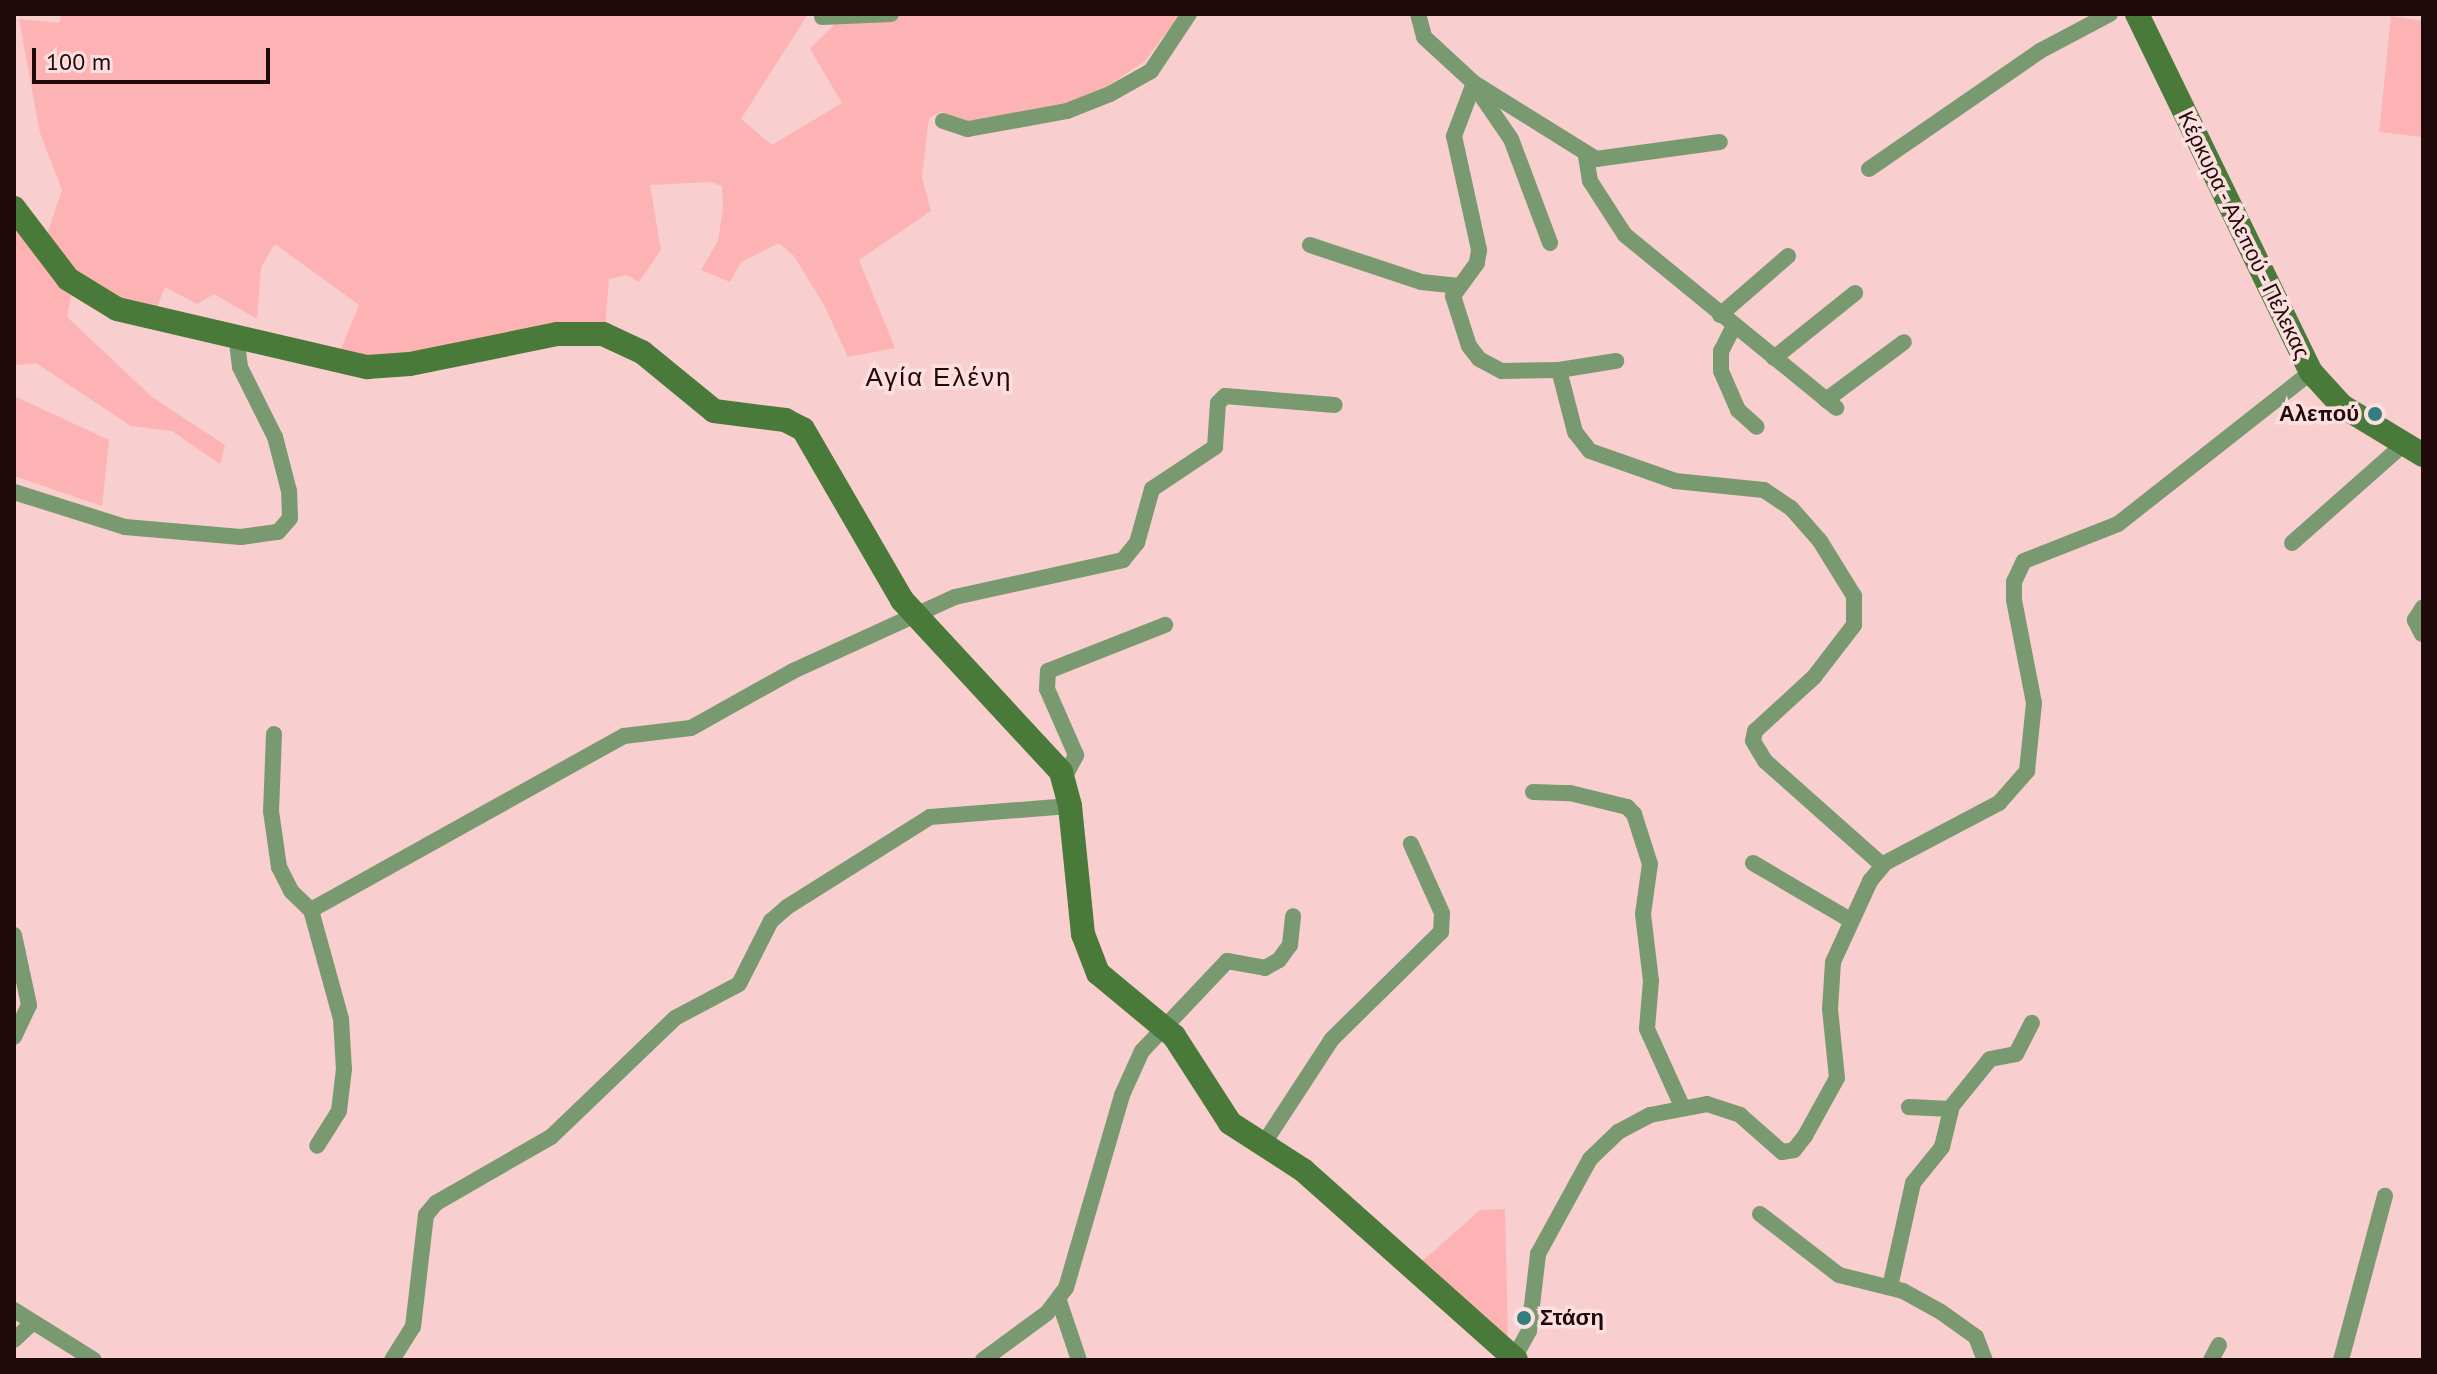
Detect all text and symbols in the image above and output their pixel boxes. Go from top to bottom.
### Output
scale bar [36,32,274,82]
text: 100 m [46,46,111,77]
street label: Κέρκυρα - Αλεπού - Πέλεκας [2171,104,2317,366]
district label: Αγία Ελένη [865,361,1013,393]
place label: Αλεπού [2279,401,2359,427]
marker: Αλεπού [2366,405,2384,423]
place label: Στάση [1540,1305,1604,1331]
marker: Στάση [1515,1309,1533,1327]

